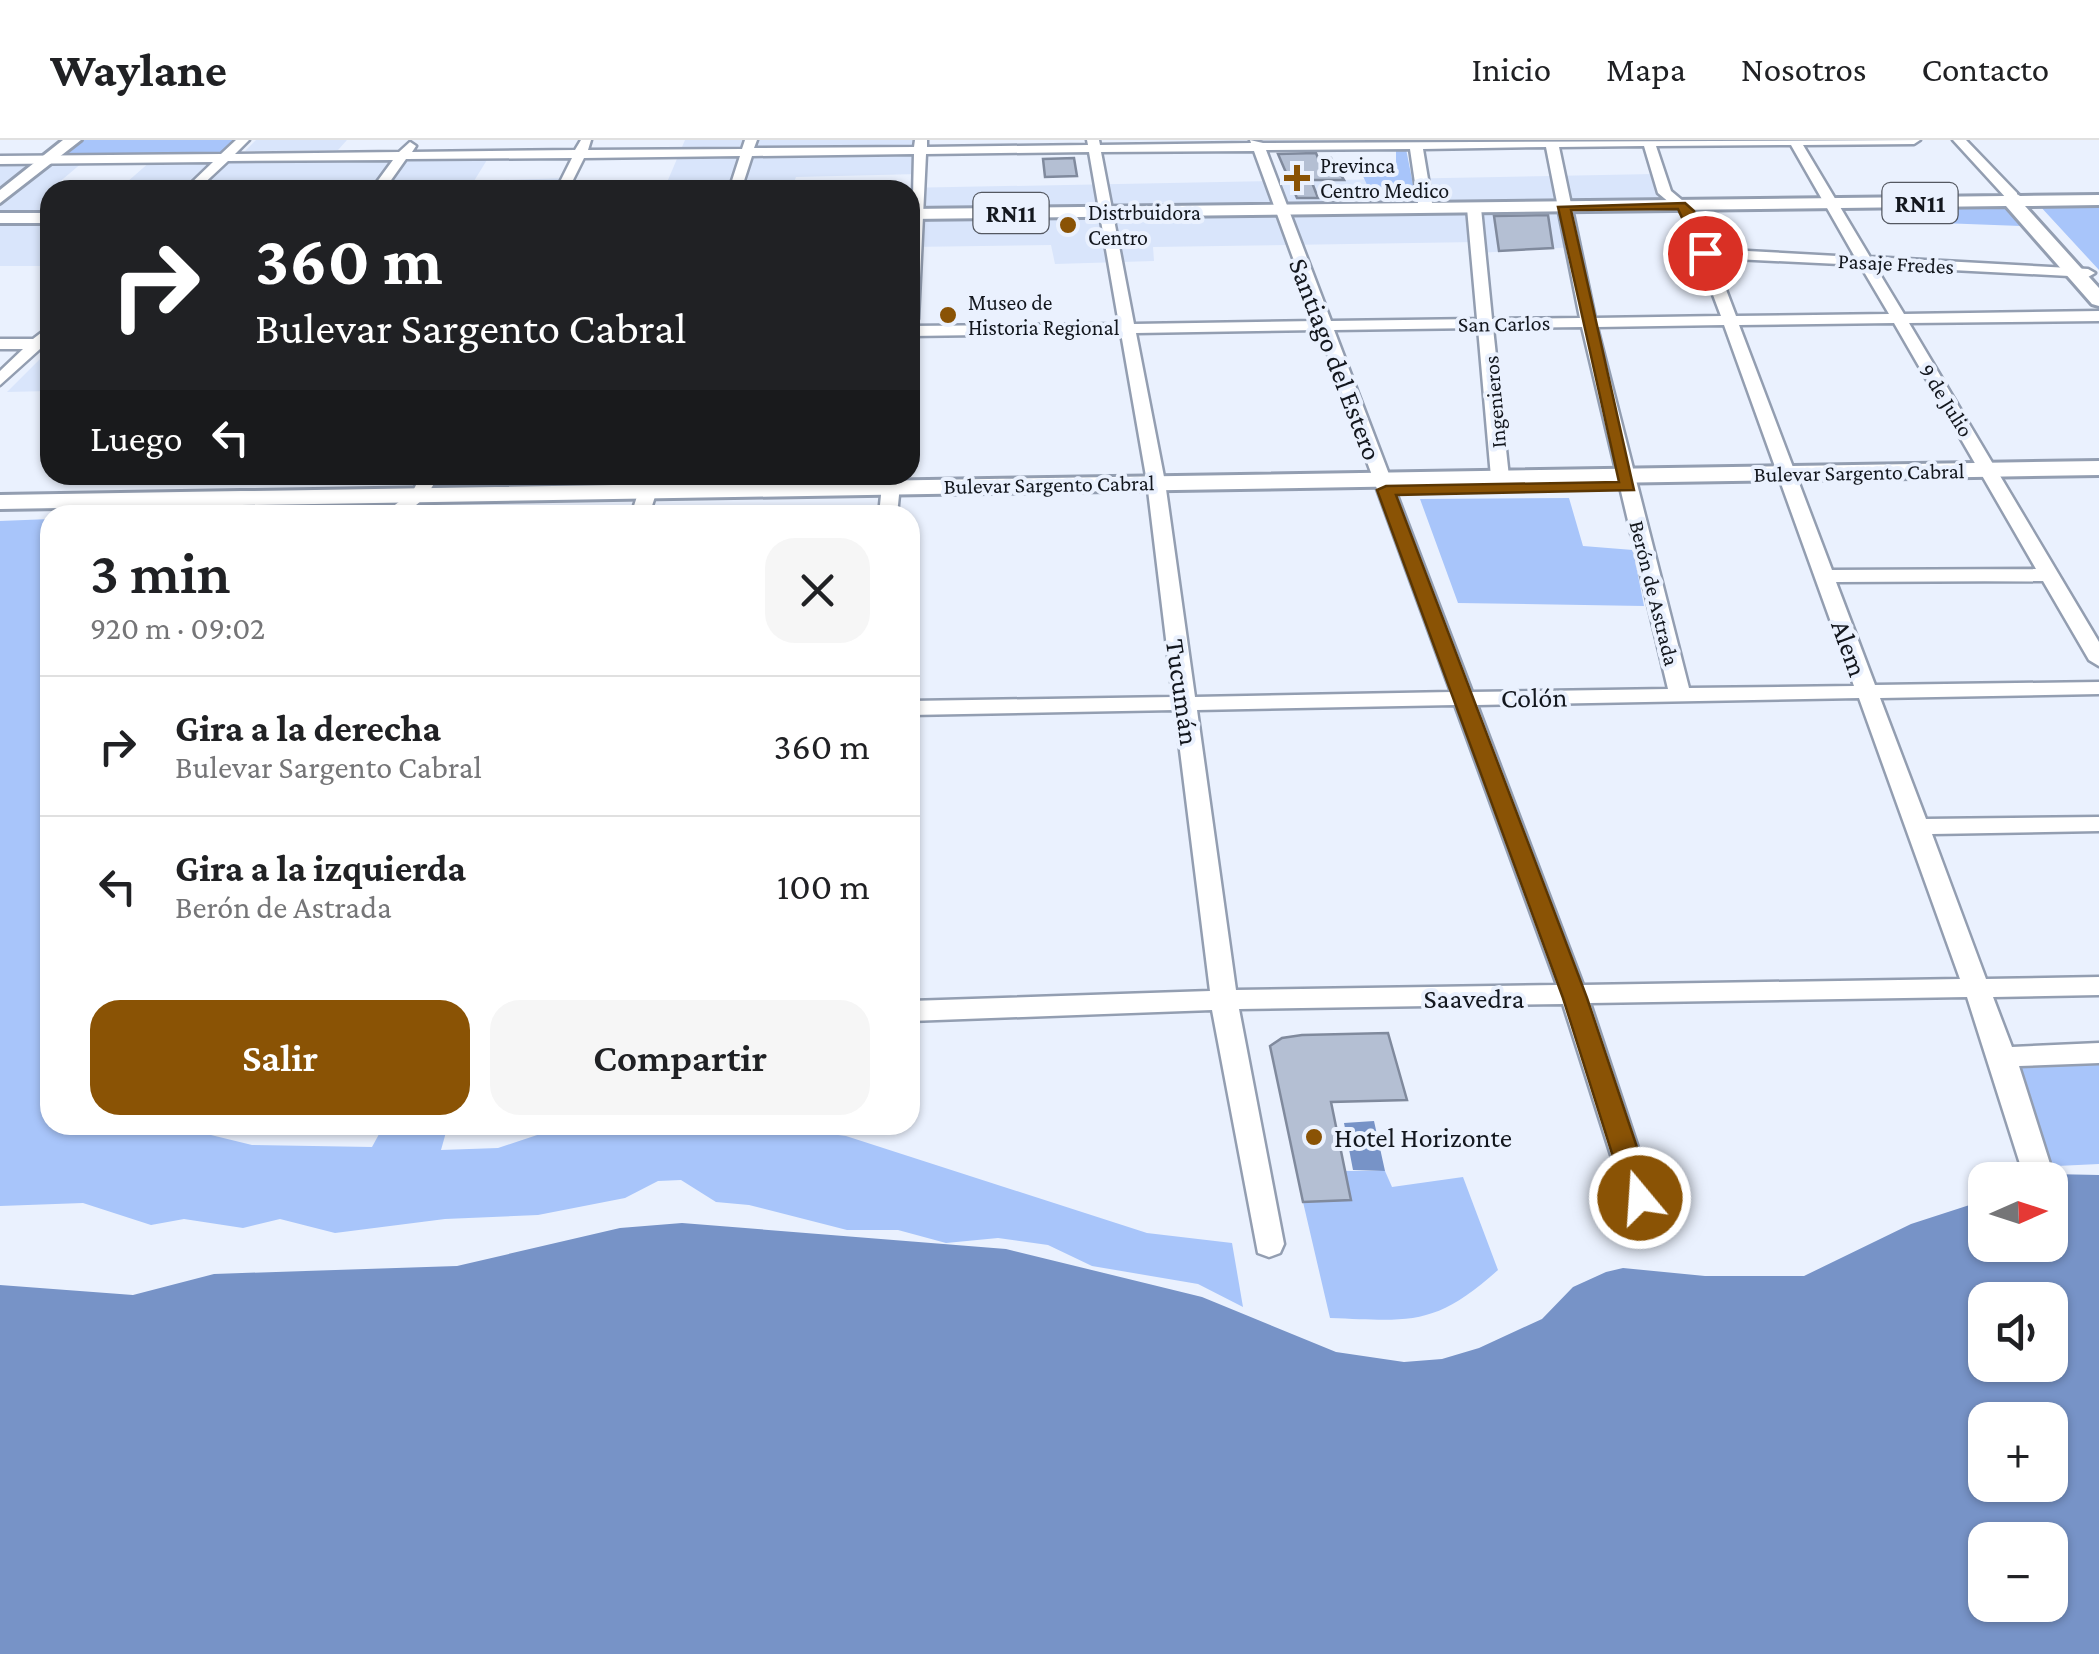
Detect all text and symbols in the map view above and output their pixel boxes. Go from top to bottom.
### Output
text: Waylane [50,43,227,96]
text: Inicio [1471,50,1551,89]
text: Mapa [1606,50,1686,89]
text: Nosotros [1741,50,1867,89]
text: Contacto [1922,50,2049,89]
place label: Previnca Centro Medico [1320,153,1449,203]
marker: Previnca Centro Medico [1284,165,1310,191]
road number: RN11 [1882,183,1958,223]
road number: RN11 [974,193,1048,233]
place label: Distrbuidora Centro [1088,200,1201,250]
pin [1663,211,1748,296]
marker: Distrbuidora Centro [1057,214,1079,236]
icon: right [90,220,220,350]
text: 360 m [255,221,443,299]
icon: arrive [1678,226,1733,281]
street label: Pasaje Fredes [1837,248,1955,279]
street label: Santiago del Estero [1283,254,1388,464]
place label: Museo de Historia Regional [968,290,1120,340]
text: Bulevar Sargento Cabral [255,303,687,353]
marker: Museo de Historia Regional [937,304,959,326]
street label: San Carlos [1458,310,1550,337]
street label: Ingenieros [1478,355,1511,449]
street label: 9 de Julio [1914,359,1979,441]
icon: left [203,410,258,465]
text: Luego [90,417,183,459]
street label: Bulevar Sargento Cabral [1753,458,1965,487]
street label: Bulevar Sargento Cabral [943,470,1155,499]
street label: Berón de Astrada [1624,518,1685,668]
button: close [765,538,870,643]
text: 3 min [90,539,231,606]
text: 920 m · 09:02 [90,610,265,646]
street label: Alem [1825,616,1874,681]
street label: Tucumán [1160,637,1205,747]
street label: Colón [1500,681,1568,714]
text: Gira a la derecha [175,707,441,749]
icon: right [90,719,145,774]
text: 360 m [774,725,870,767]
text: Bulevar Sargento Cabral [175,749,482,785]
text: Gira a la izquierda [175,847,466,889]
icon: left [90,859,145,914]
text: 100 m [777,865,870,907]
text: Berón de Astrada [175,889,392,925]
street label: Saavedra [1424,983,1525,1014]
button: Salir [90,1000,470,1115]
button: Compartir [490,1000,870,1115]
place label: Hotel Horizonte [1334,1122,1512,1153]
marker: Hotel Horizonte [1303,1126,1325,1148]
position arrow [1588,1146,1692,1250]
north arrow [1968,1162,2068,1262]
map controls [1968,1162,2068,1622]
button: sound [1968,1282,2068,1382]
button: + [1968,1402,2068,1502]
button: − [1968,1522,2068,1622]

